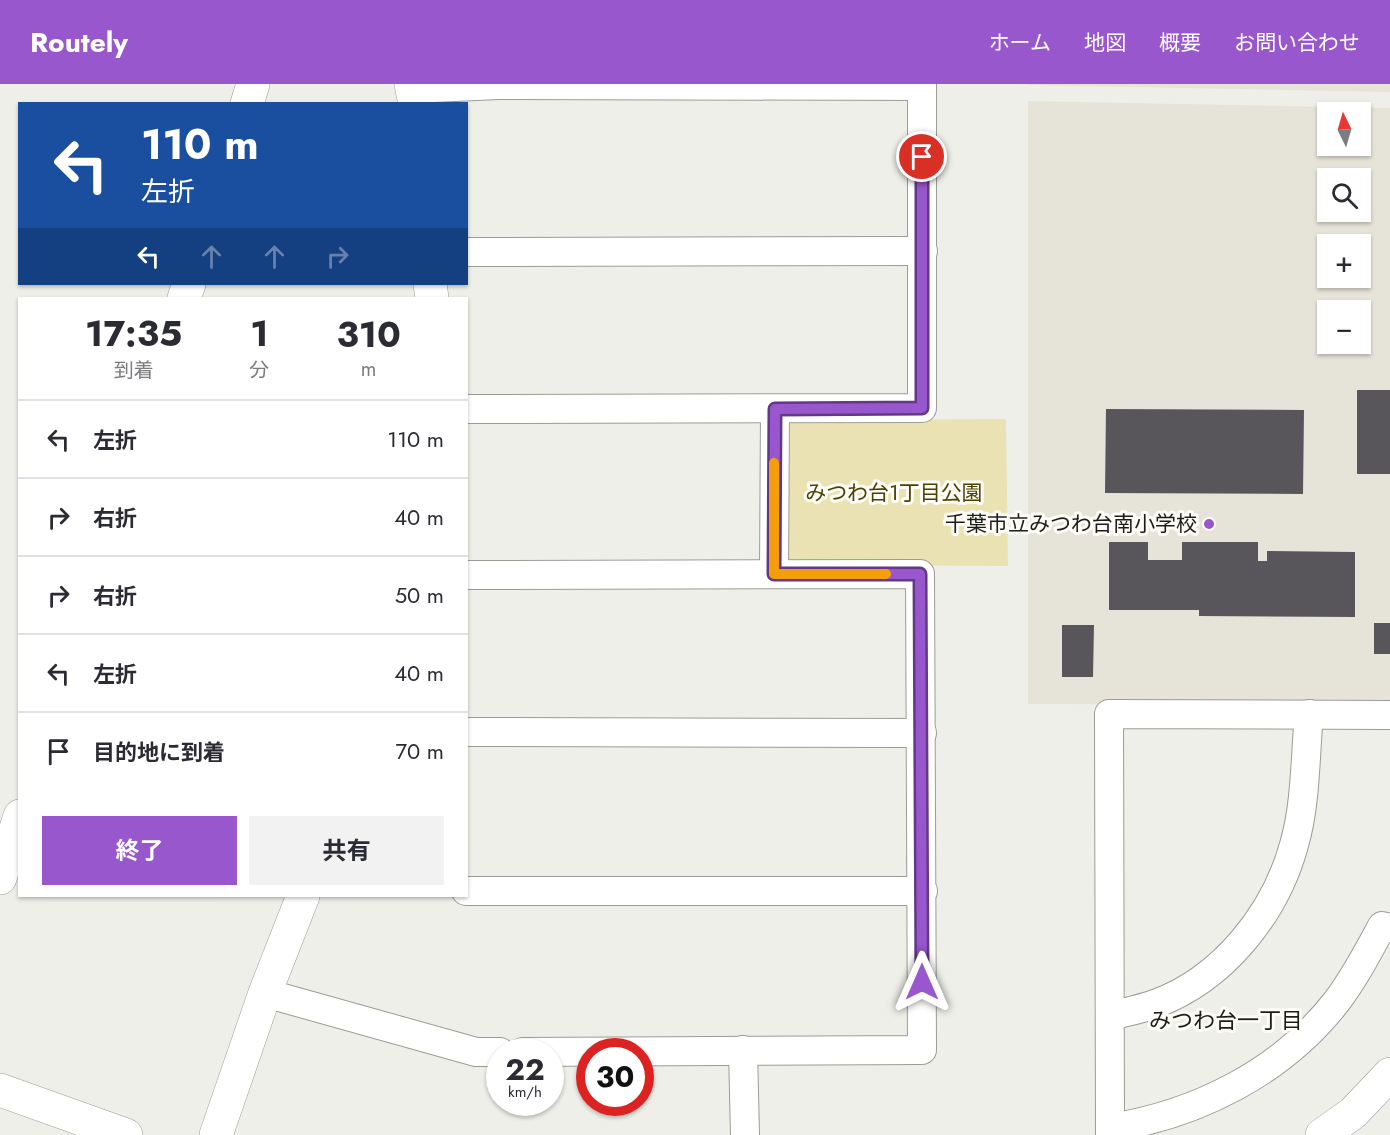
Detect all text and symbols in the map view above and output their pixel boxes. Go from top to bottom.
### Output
text: Routely [30,22,128,63]
text: ホーム [989,28,1051,58]
text: 地図 [1084,28,1126,58]
text: 概要 [1159,28,1201,58]
text: お問い合わせ [1234,28,1360,58]
north arrow [1317,102,1371,156]
map controls [1317,102,1371,354]
text: 110 m [141,114,259,175]
icon: left [42,126,120,204]
pin [896,131,947,182]
icon: arrive [905,140,938,173]
button: search [1317,168,1371,222]
text: 左折 [141,172,195,211]
button: + [1317,234,1371,288]
icon: left [132,240,165,273]
icon: ahead [195,240,228,273]
icon: ahead [258,240,291,273]
icon: right [321,240,354,273]
button: − [1317,300,1371,354]
text: 17:35 [85,307,182,359]
text: 1 [250,307,268,359]
text: 310 [336,308,401,360]
text: m [361,355,376,384]
text: 到着 [114,356,154,385]
text: 分 [249,356,269,385]
icon: left [42,423,75,456]
text: 110 m [387,423,444,455]
text: 左折 [93,424,137,456]
park label: みつわ台1丁目公園 [805,478,983,508]
icon: right [42,501,75,534]
text: 40 m [394,501,444,533]
text: 右折 [93,502,137,534]
place label: 千葉市立みつわ台南小学校 [945,509,1197,539]
marker: 千葉市立みつわ台南小学校 [1202,517,1216,531]
icon: right [42,579,75,612]
text: 50 m [395,579,444,611]
text: 右折 [93,580,137,612]
icon: left [42,657,75,690]
text: 40 m [394,657,444,689]
text: 左折 [93,658,137,690]
icon: arrive [42,735,75,768]
text: 70 m [395,735,444,767]
text: 目的地に到着 [93,736,225,768]
button: 終了 [42,816,237,885]
button: 共有 [249,816,444,885]
position arrow [890,950,954,1014]
district label: みつわ台一丁目 [1149,1004,1303,1036]
speed limit sign: 30 [576,1038,654,1116]
text: 22 [505,1048,545,1091]
text: km/h [508,1081,542,1103]

